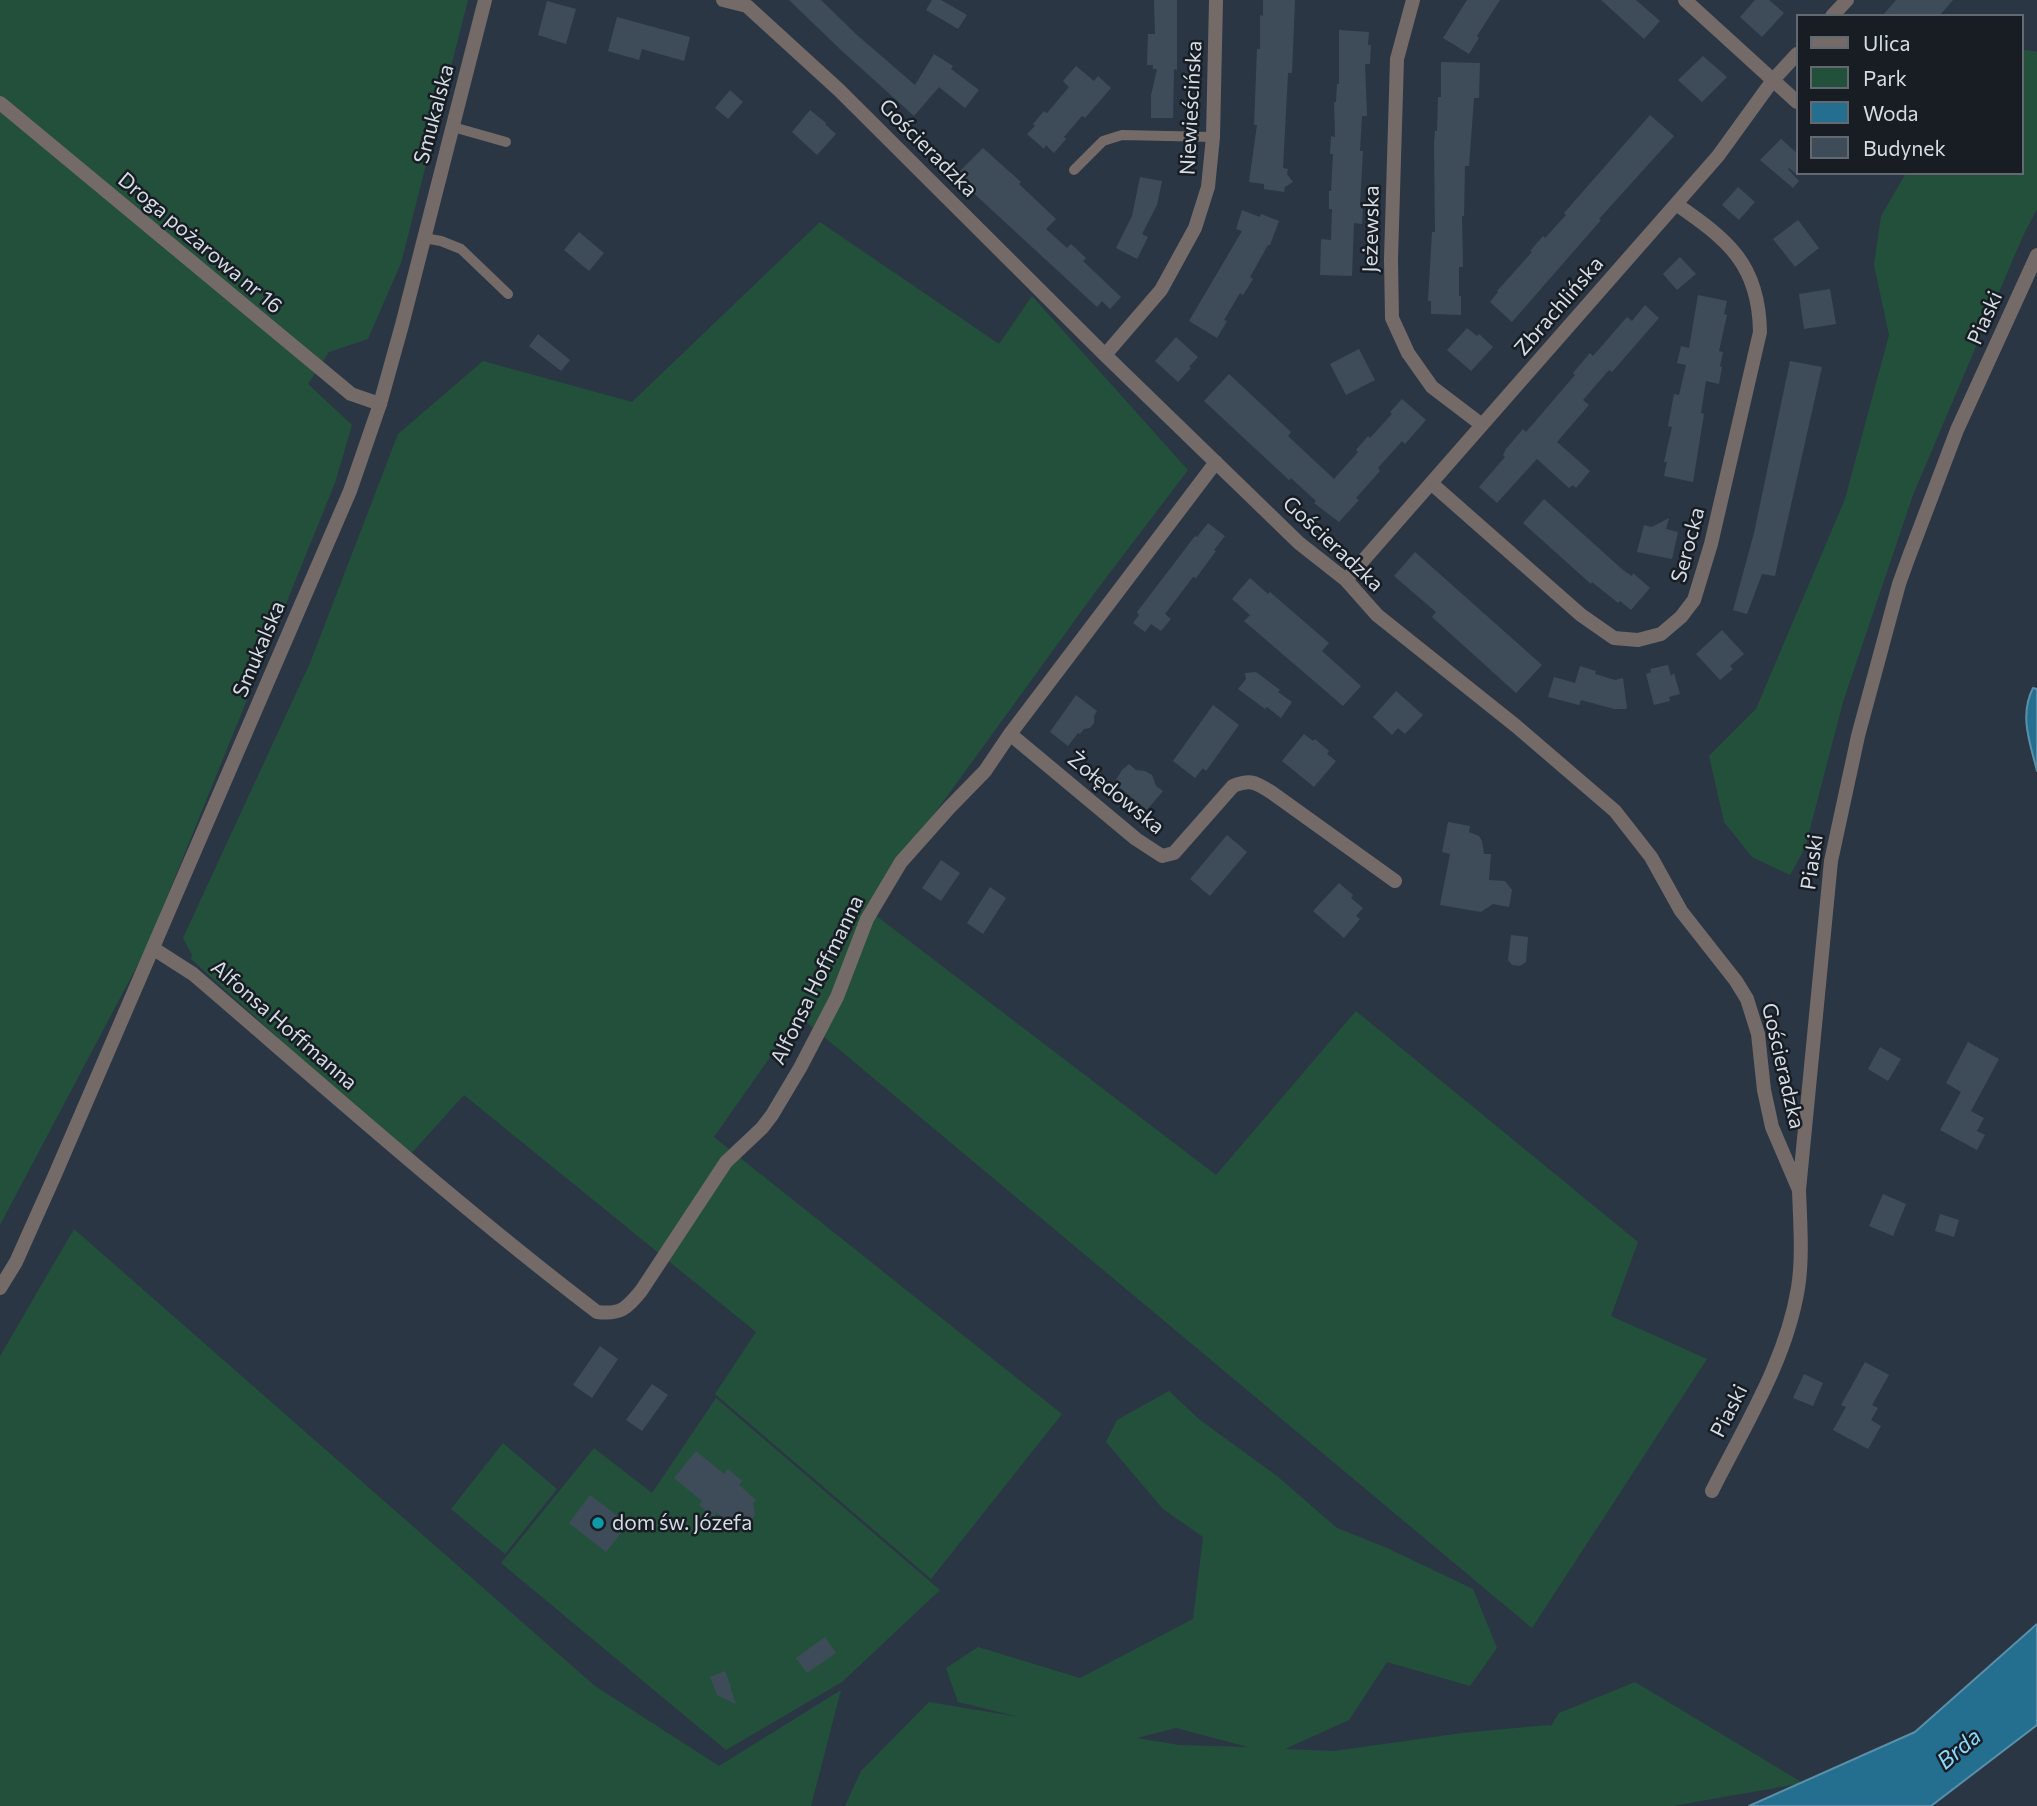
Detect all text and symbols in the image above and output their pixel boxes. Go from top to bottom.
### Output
legend [1796,14,2023,175]
text: Ulica [1863,30,1910,55]
street label: Niewieścińska [1175,40,1207,176]
street label: Smukalska [409,61,459,167]
text: Park [1863,65,1907,90]
street label: Gościeradzka [874,94,982,202]
text: Woda [1863,100,1919,125]
text: Budynek [1863,135,1946,160]
street label: Droga pożarowa nr 16 [113,167,287,319]
street label: Jeżewska [1358,185,1384,273]
street label: Zbrachlińska [1509,251,1609,361]
street label: Piaski [1962,287,2008,349]
street label: Gościeradzka [1278,491,1388,597]
street label: Serocka [1666,505,1710,585]
street label: Smukalska [227,597,291,701]
street label: Żołędowska [1063,746,1169,840]
street label: Piaski [1796,833,1828,891]
street label: Alfonsa Hoffmanna [765,891,869,1069]
street label: Alfonsa Hoffmanna [206,955,362,1095]
street label: Gościeradzka [1756,1001,1810,1131]
street label: Piaski [1705,1380,1753,1442]
place label: dom św. Józefa [612,1510,752,1536]
marker: dom św. Józefa [590,1515,606,1531]
water label: Brda [1931,1723,1987,1775]

